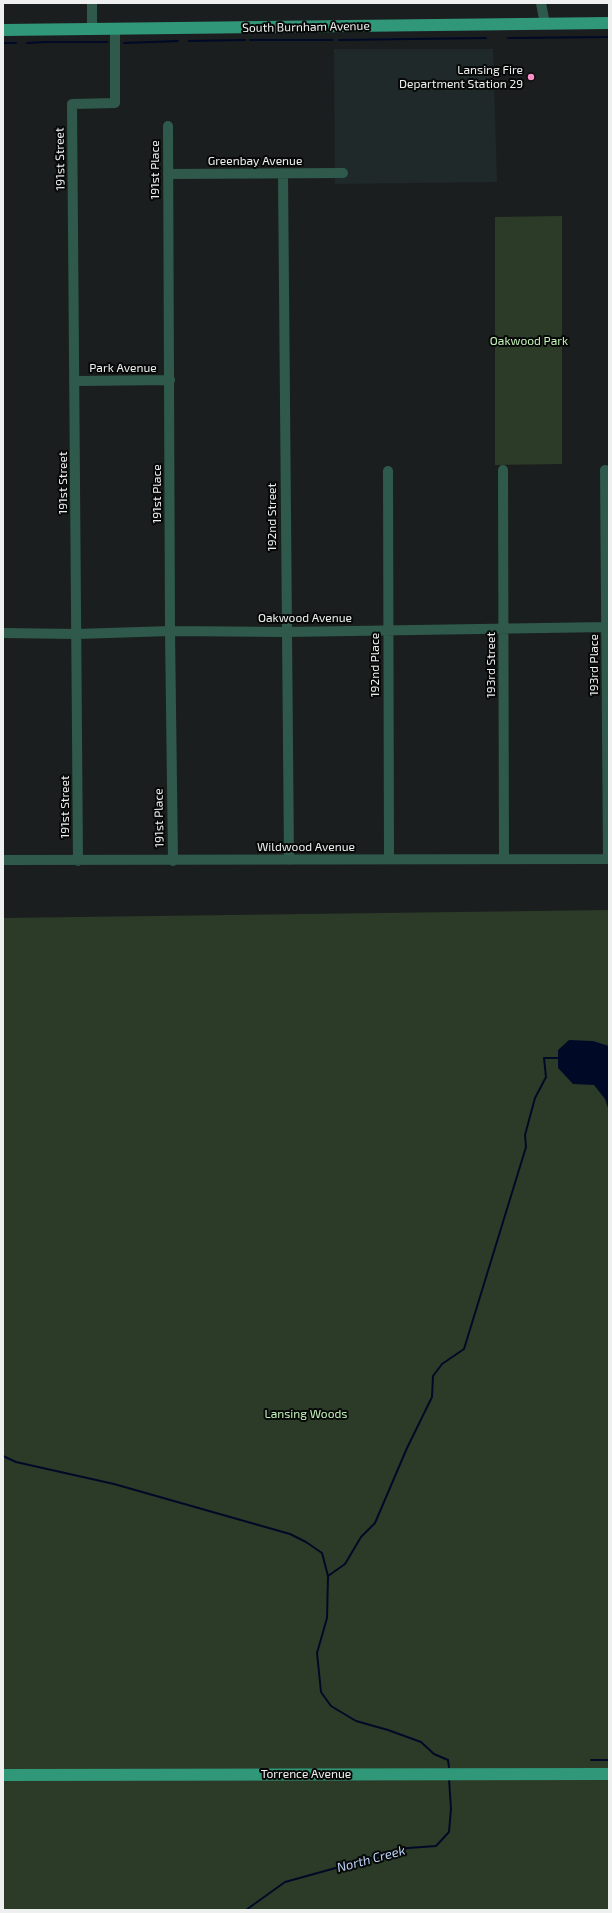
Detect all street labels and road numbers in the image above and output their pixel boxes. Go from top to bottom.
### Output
street label: South Burnham Avenue [242,19,370,35]
street label: 191st Street [52,127,68,191]
street label: 191st Place [148,140,162,200]
street label: Greenbay Avenue [208,154,302,168]
street label: Park Avenue [89,361,157,375]
street label: 191st Street [56,451,70,515]
street label: 191st Place [150,464,164,524]
street label: 192nd Street [265,483,279,551]
street label: Oakwood Avenue [258,611,352,625]
street label: 193rd Street [484,632,498,698]
street label: 192nd Place [368,633,382,697]
street label: 193rd Place [587,634,601,696]
street label: 191st Street [58,775,72,839]
street label: 191st Place [151,788,167,848]
street label: Wildwood Avenue [257,840,355,854]
street label: Torrence Avenue [261,1767,351,1781]

